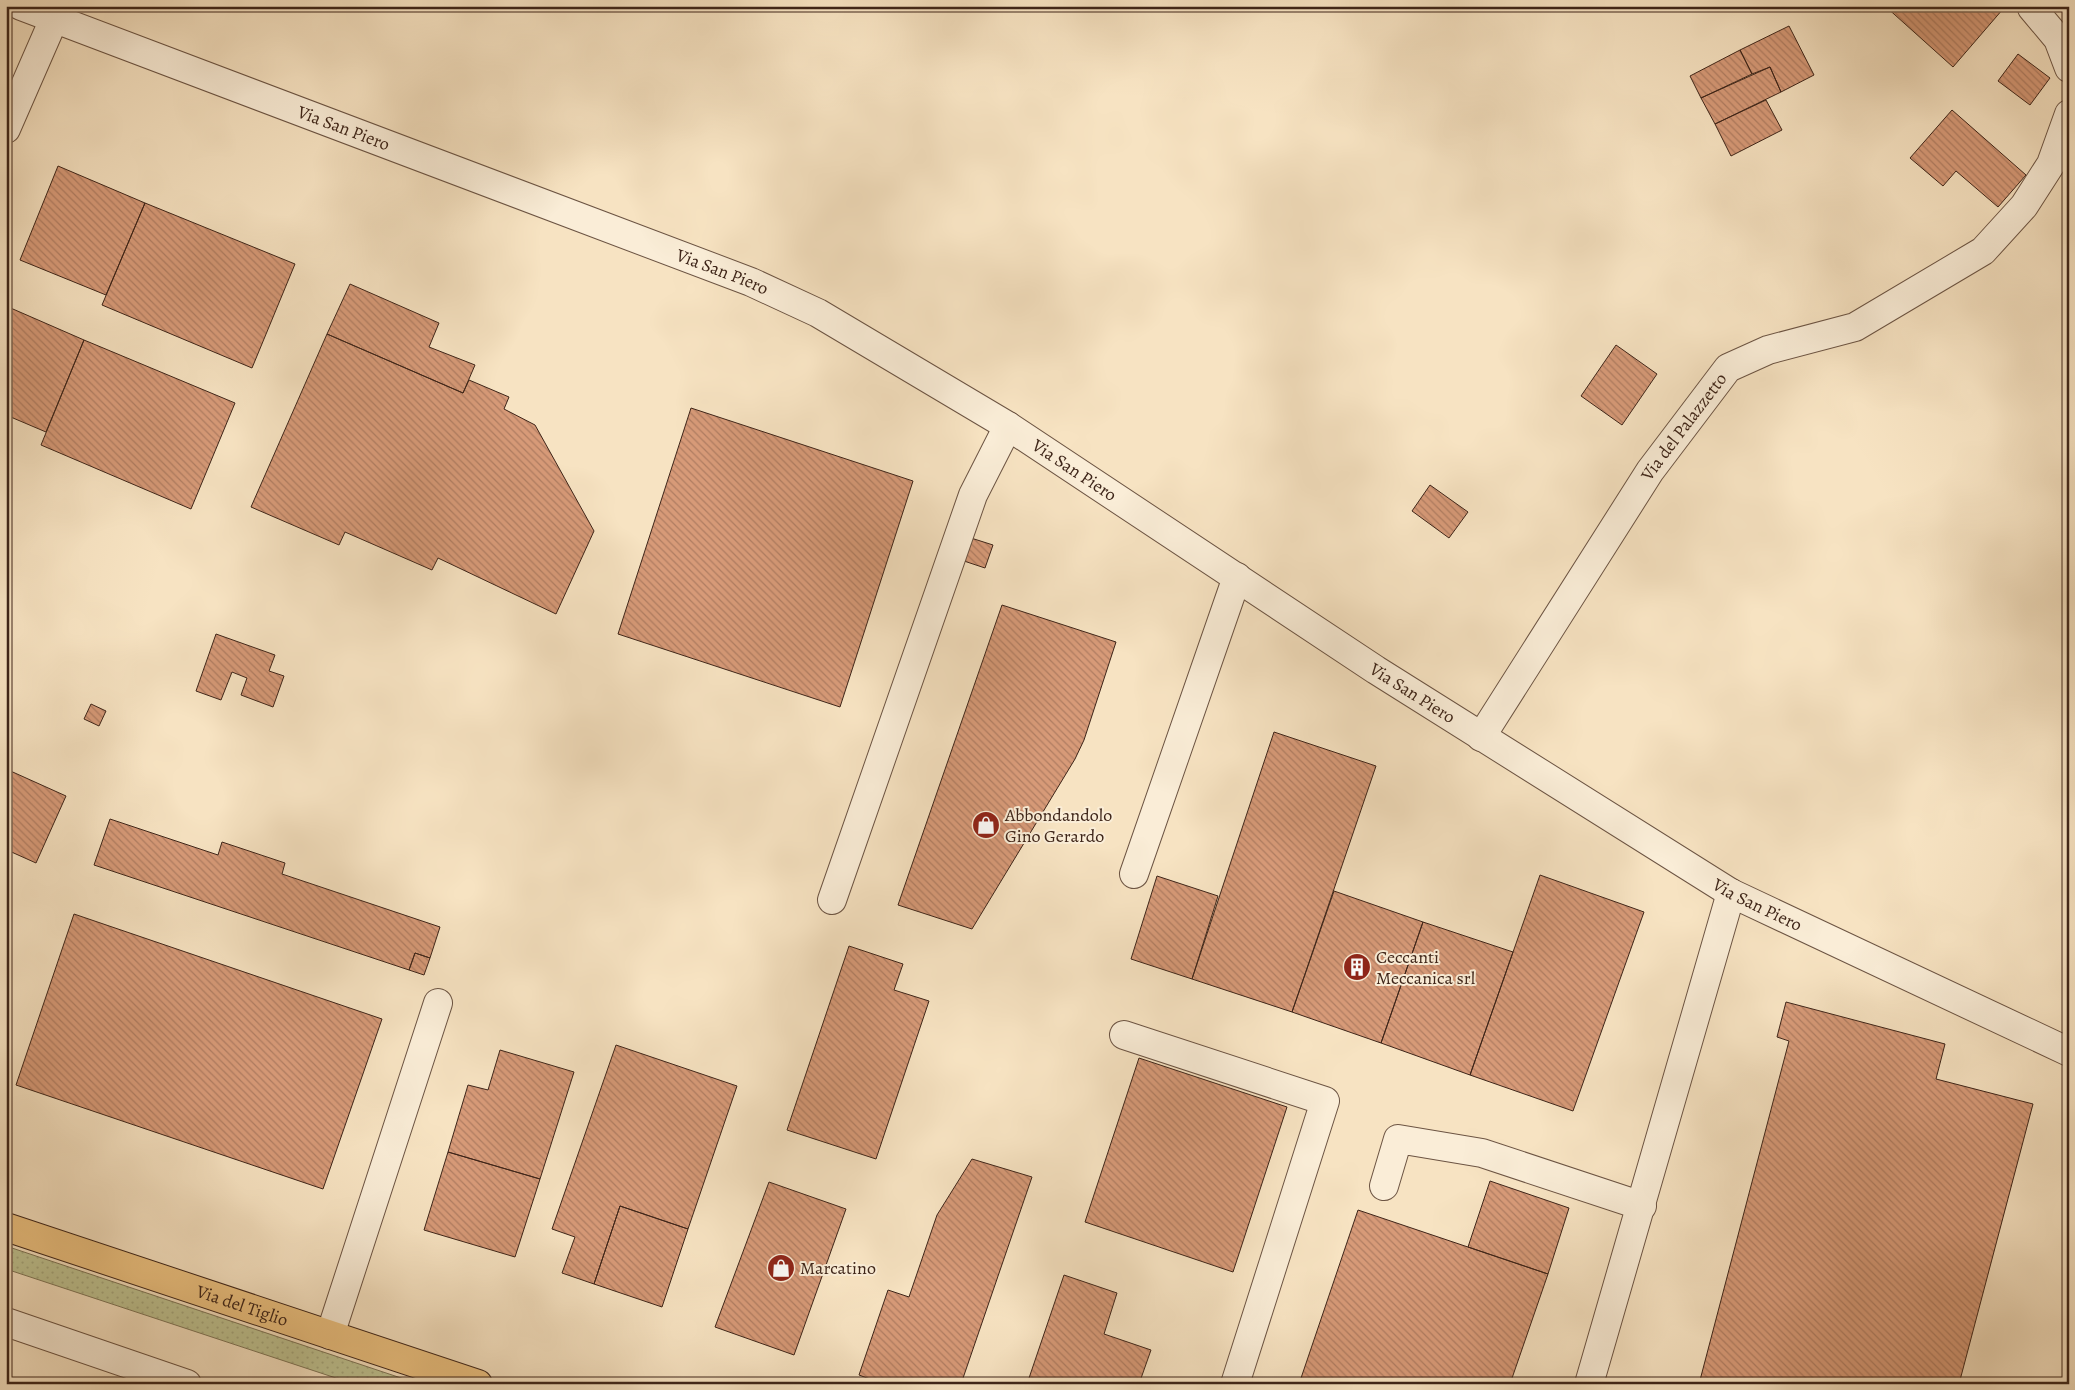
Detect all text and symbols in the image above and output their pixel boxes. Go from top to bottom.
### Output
street label: Via San Piero [293,99,393,156]
street label: Via San Piero [672,243,772,300]
street label: Via del Palazzetto [1635,368,1732,486]
street label: Via San Piero [1027,433,1121,507]
street label: Via San Piero [1364,656,1460,729]
place label: Abbondandolo Gino Gerardo [1004,803,1112,848]
shop icon: Abbondandolo Gino Gerardo [971,810,1001,840]
street label: Via San Piero [1707,872,1806,937]
place label: Ceccanti Meccanica srl [1376,945,1476,990]
building icon: Ceccanti Meccanica srl [1342,952,1372,982]
shop icon: Marcatino [766,1253,796,1283]
place label: Marcatino [800,1256,876,1280]
street label: Via del Tiglio [193,1279,291,1332]

